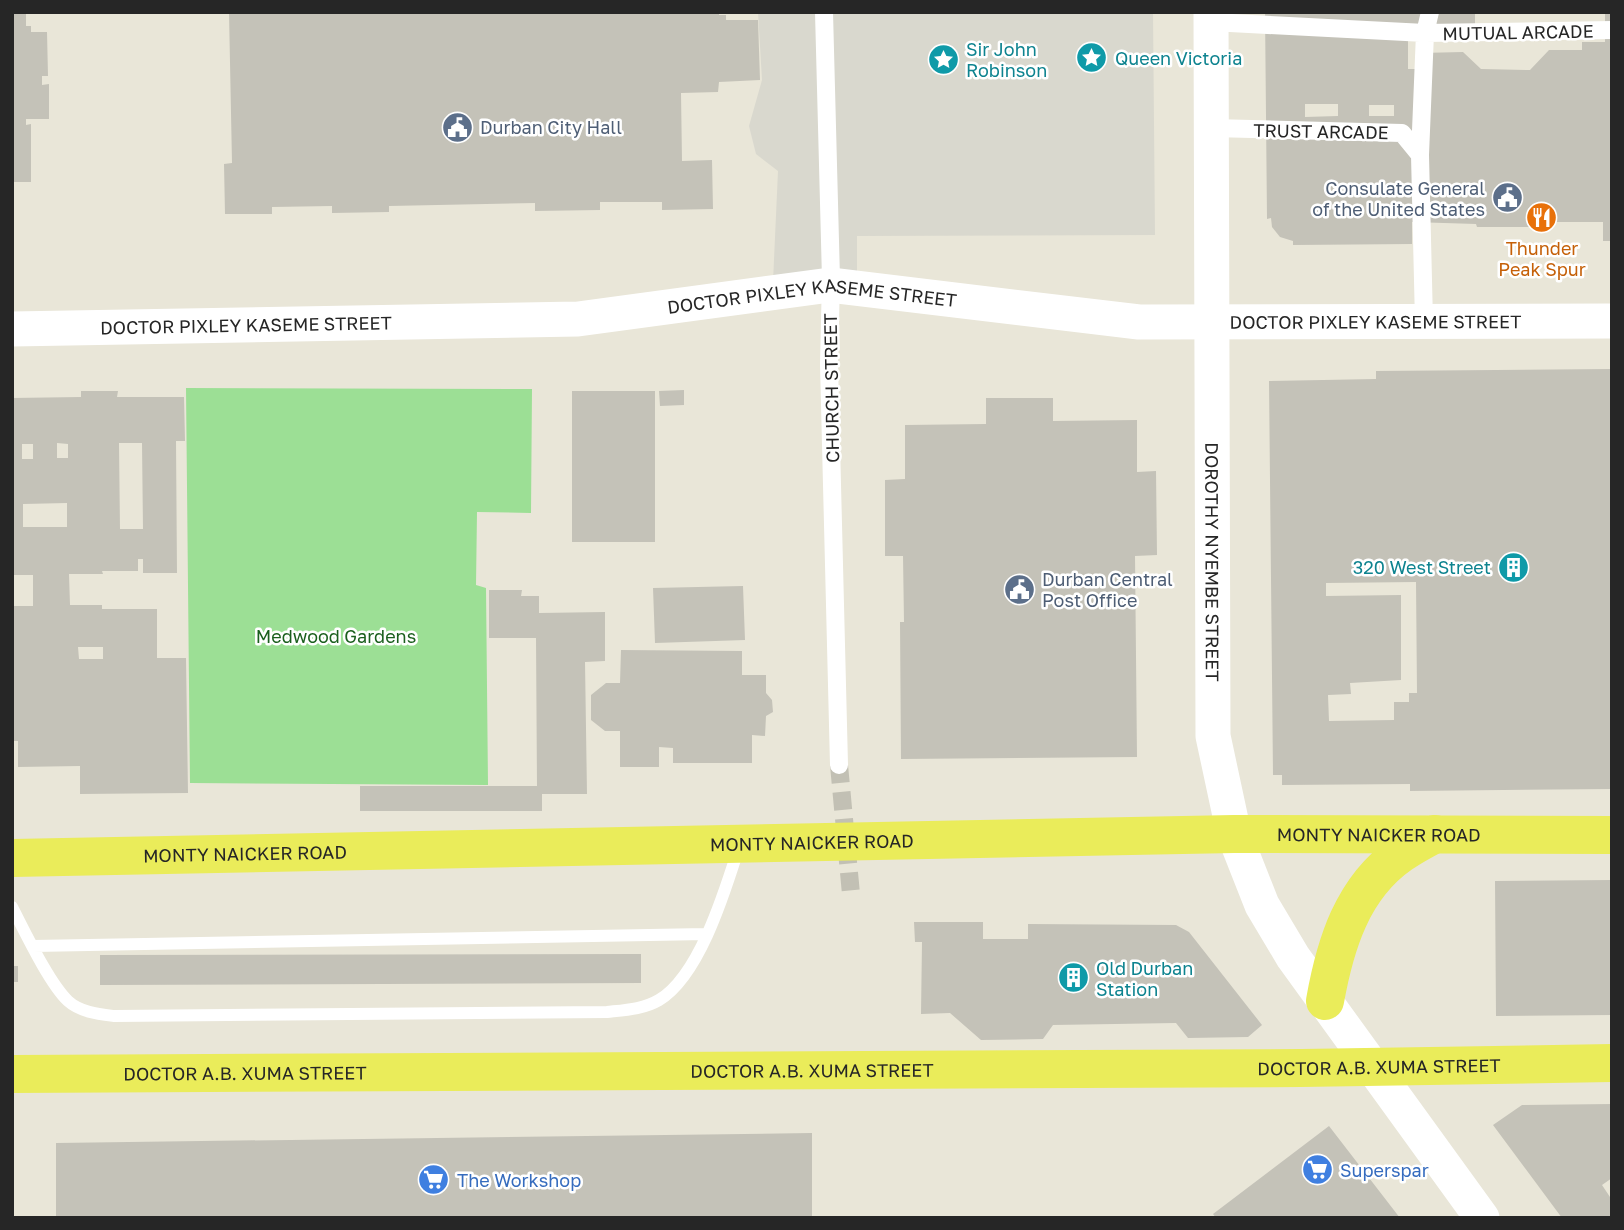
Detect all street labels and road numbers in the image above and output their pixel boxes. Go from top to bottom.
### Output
street label: MUTUAL ARCADE [1442,20,1594,44]
street label: TRUST ARCADE [1253,119,1389,143]
street label: DOCTOR PIXLEY KASEME STREET [666,273,958,318]
street label: DOCTOR PIXLEY KASEME STREET [1230,310,1521,333]
street label: DOCTOR PIXLEY KASEME STREET [100,311,392,338]
street label: CHURCH STREET [819,313,843,463]
street label: DOROTHY NYEMBE STREET [1201,442,1224,682]
street label: MONTY NAICKER ROAD [1277,823,1481,846]
street label: MONTY NAICKER ROAD [710,829,914,855]
street label: MONTY NAICKER ROAD [143,840,347,866]
street label: DOCTOR A.B. XUMA STREET [1257,1054,1501,1079]
street label: DOCTOR A.B. XUMA STREET [690,1059,934,1082]
street label: DOCTOR A.B. XUMA STREET [123,1061,367,1084]

